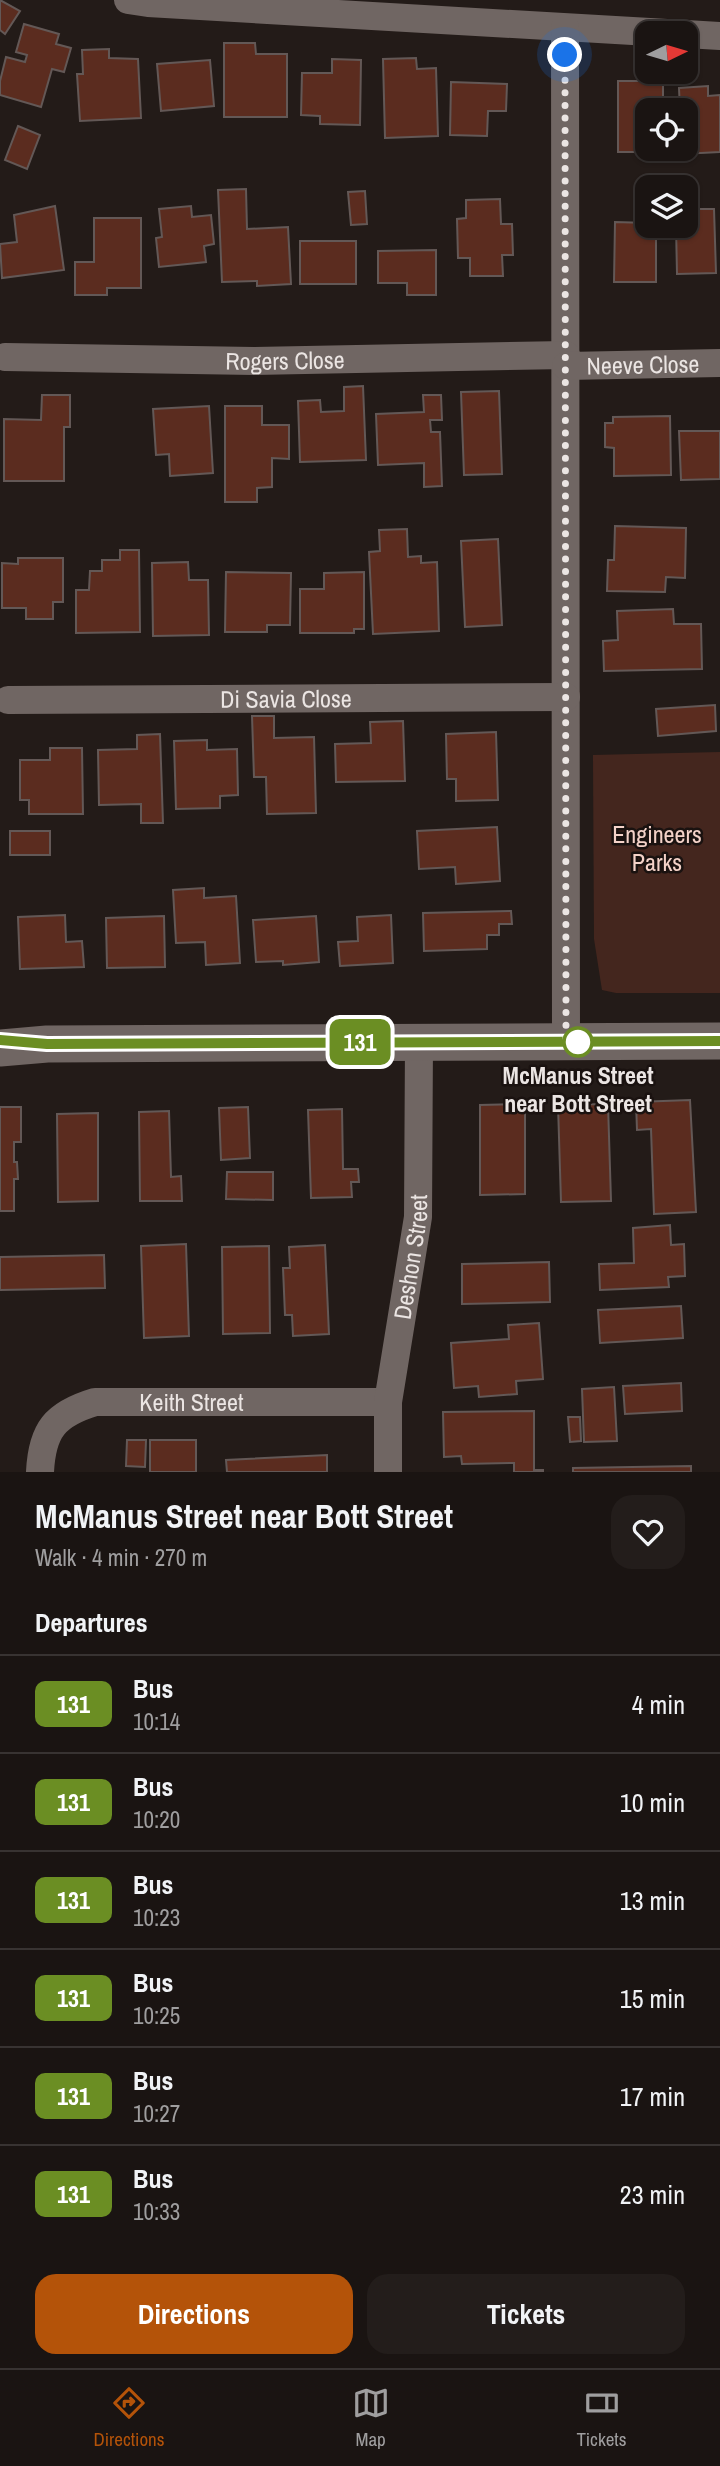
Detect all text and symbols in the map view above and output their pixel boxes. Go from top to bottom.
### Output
north arrow [635,21,698,84]
map controls [635,21,698,238]
your location [547,37,582,72]
button: locate [635,98,698,161]
button: layers [635,175,698,238]
street label: Rogers Close [225,343,345,377]
street label: Neeve Close [586,347,700,382]
street label: Di Savia Close [220,682,352,715]
park label: Engineers Parks [612,818,702,878]
line badge: 131 [320,1019,400,1065]
text: 131 [344,1026,376,1058]
marker: McManus Street near Bott Street [563,1027,593,1057]
place label: McManus Street near Bott Street [503,1059,654,1119]
street label: Deshon Street [386,1194,434,1322]
street label: Keith Street [139,1386,244,1418]
text: McManus Street near Bott Street [35,1494,453,1538]
button: heart [611,1495,685,1569]
text: Walk · 4 min · 270 m [35,1542,207,1573]
text: Departures [35,1605,148,1640]
text: Bus [133,1671,173,1706]
text: 4 min [632,1687,685,1722]
text: 131 [57,1688,90,1720]
text: 10:14 [133,1706,180,1737]
text: Bus [133,1769,173,1804]
text: 10 min [620,1785,685,1820]
text: 131 [57,1786,90,1818]
text: 10:20 [133,1804,180,1835]
text: Bus [133,1867,173,1902]
text: 13 min [620,1883,685,1918]
text: 131 [57,1884,90,1916]
text: 10:23 [133,1902,180,1933]
text: Bus [133,1965,173,2000]
text: 15 min [620,1981,685,2016]
text: 131 [57,1982,90,2014]
text: 10:25 [133,2000,180,2031]
text: Bus [133,2063,173,2098]
text: 17 min [620,2079,685,2114]
text: 131 [57,2080,90,2112]
text: 10:27 [133,2098,180,2129]
text: Bus [133,2161,173,2196]
text: 23 min [620,2177,685,2212]
text: 131 [57,2178,90,2210]
text: 10:33 [133,2196,180,2227]
button: Directions [35,2274,353,2354]
button: Tickets [367,2274,685,2354]
tab: Directions [94,2384,165,2452]
tab: Map [352,2384,390,2452]
tab: Tickets [577,2384,626,2452]

